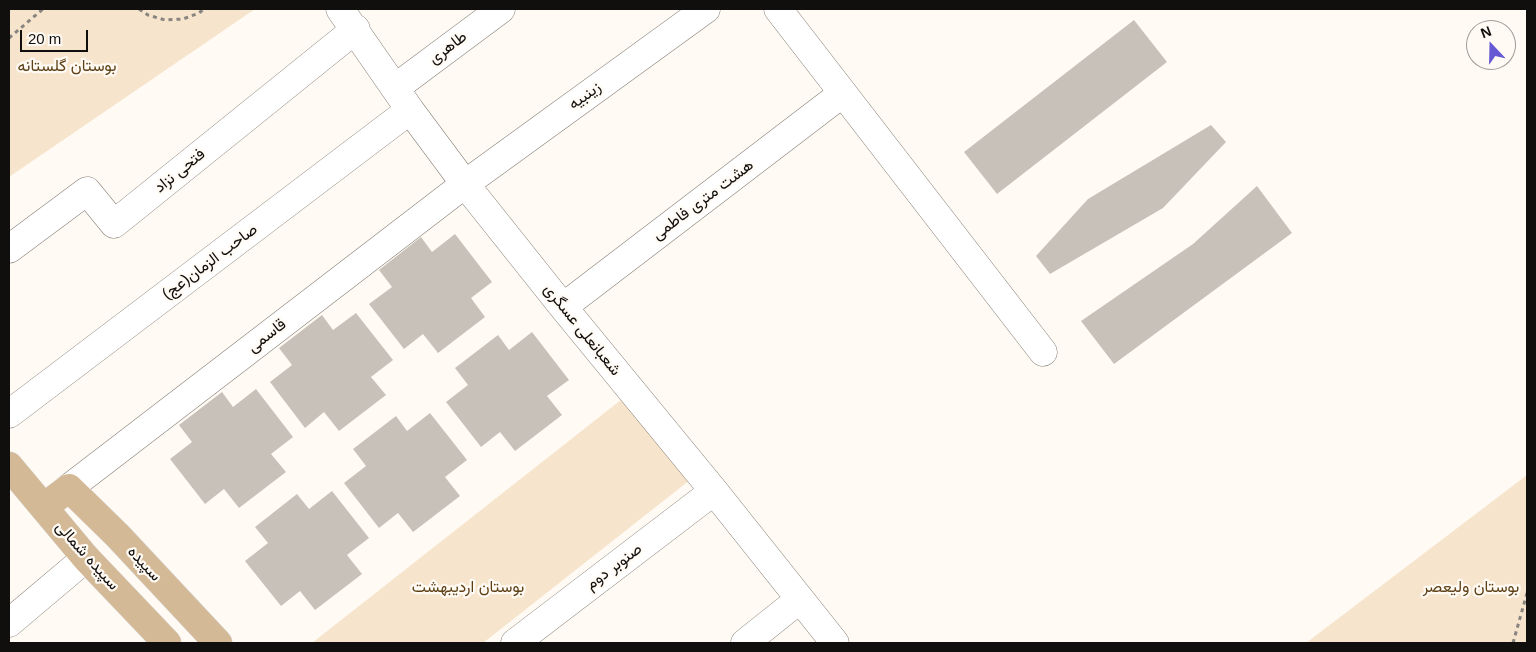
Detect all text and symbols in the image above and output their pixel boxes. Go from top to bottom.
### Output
scale bar [22,20,90,52]
north arrow [1466,20,1516,70]
text: N [1478,23,1494,41]
street label: طاهری [425,27,471,69]
text: 20 m [28,30,61,47]
park label: بوستان گلستانه [18,57,116,77]
street label: زینبیه [565,78,605,114]
street label: فتحی نزاد [151,145,209,197]
street label: هشت متری فاطمی [649,156,757,244]
street label: صاحب الزمان(عج) [159,220,261,304]
street label: شعبانعلی عسگری [539,280,625,380]
street label: قاسمی [244,315,290,357]
street label: سپیده شمالی [51,518,123,594]
street label: صنوبر دوم [582,540,646,594]
street label: سپیده [123,543,165,585]
park label: بوستان اردیبهشت [412,578,524,598]
park label: بوستان ولیعصر [1423,578,1519,598]

